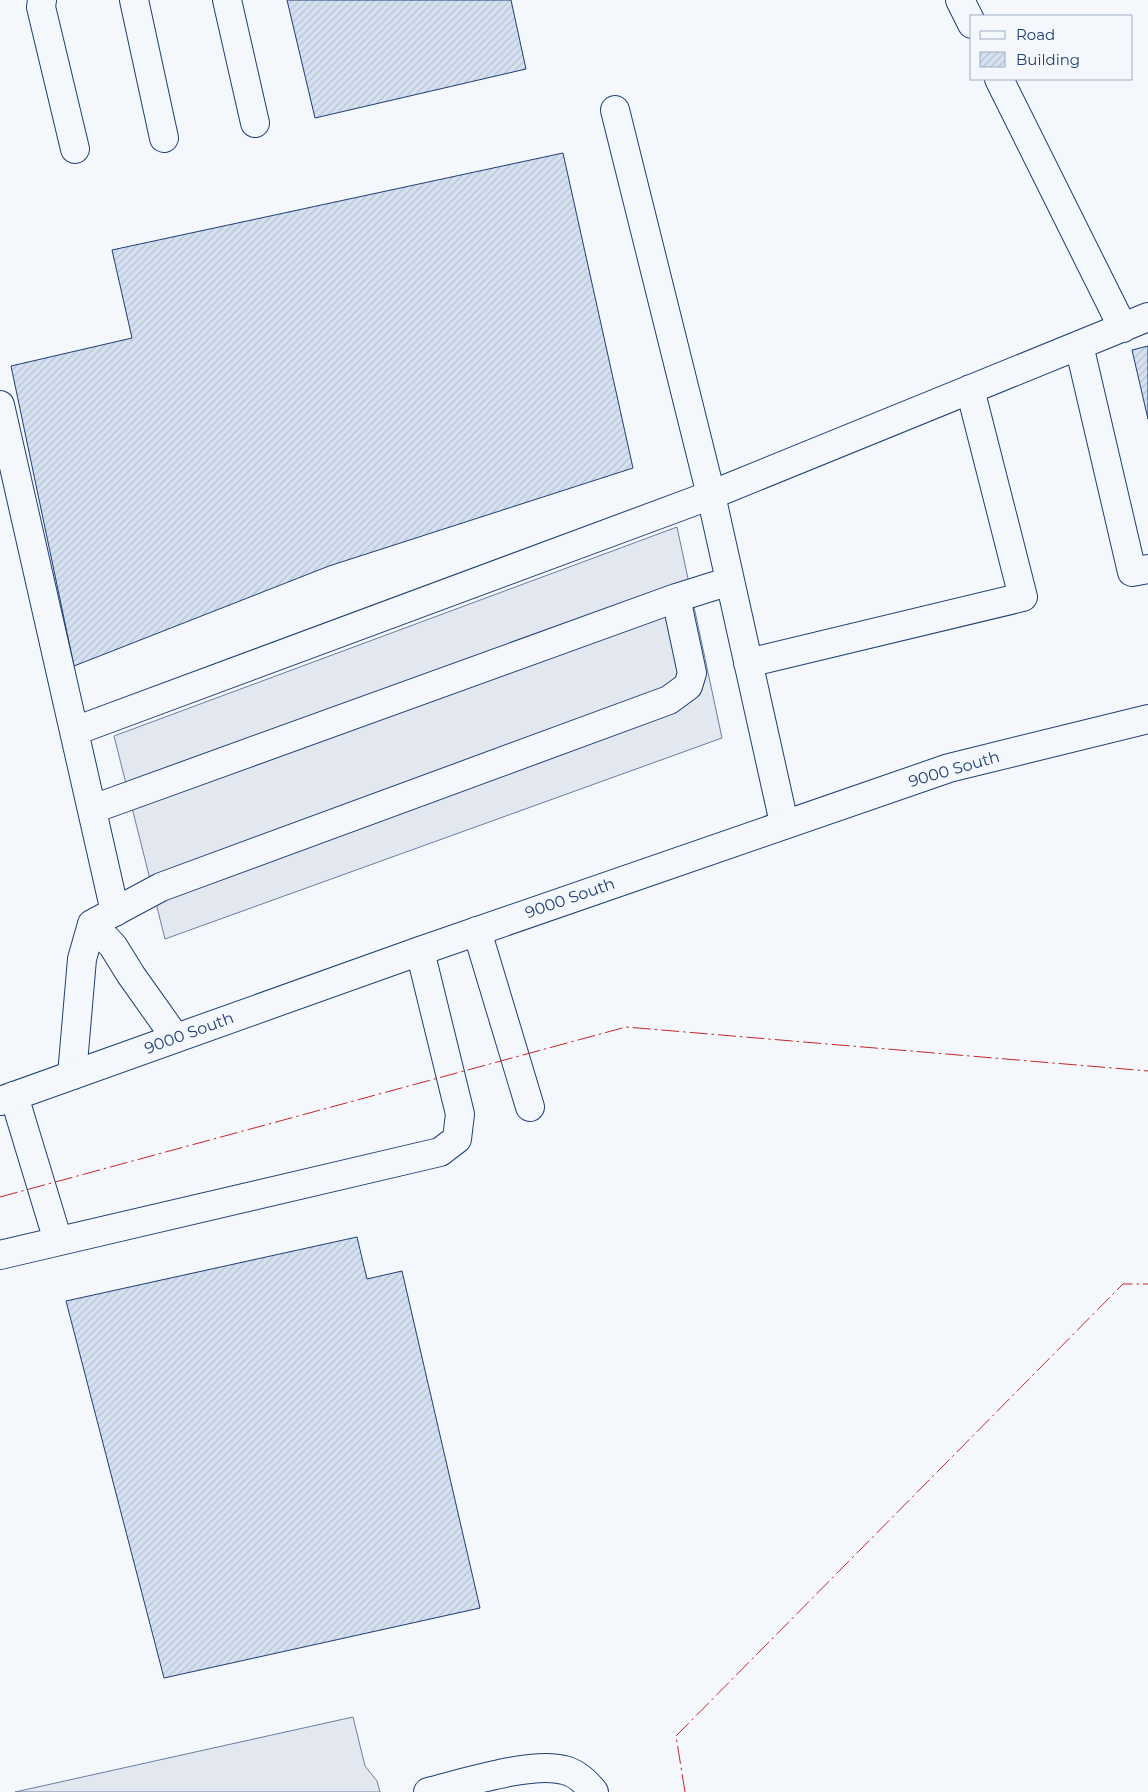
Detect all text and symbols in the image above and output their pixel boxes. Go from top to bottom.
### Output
legend [970,15,1133,80]
text: Road [1016,25,1055,44]
text: Building [1016,50,1080,69]
street label: 9000 South [906,747,1002,791]
street label: 9000 South [523,874,617,922]
street label: 9000 South [142,1008,236,1058]

